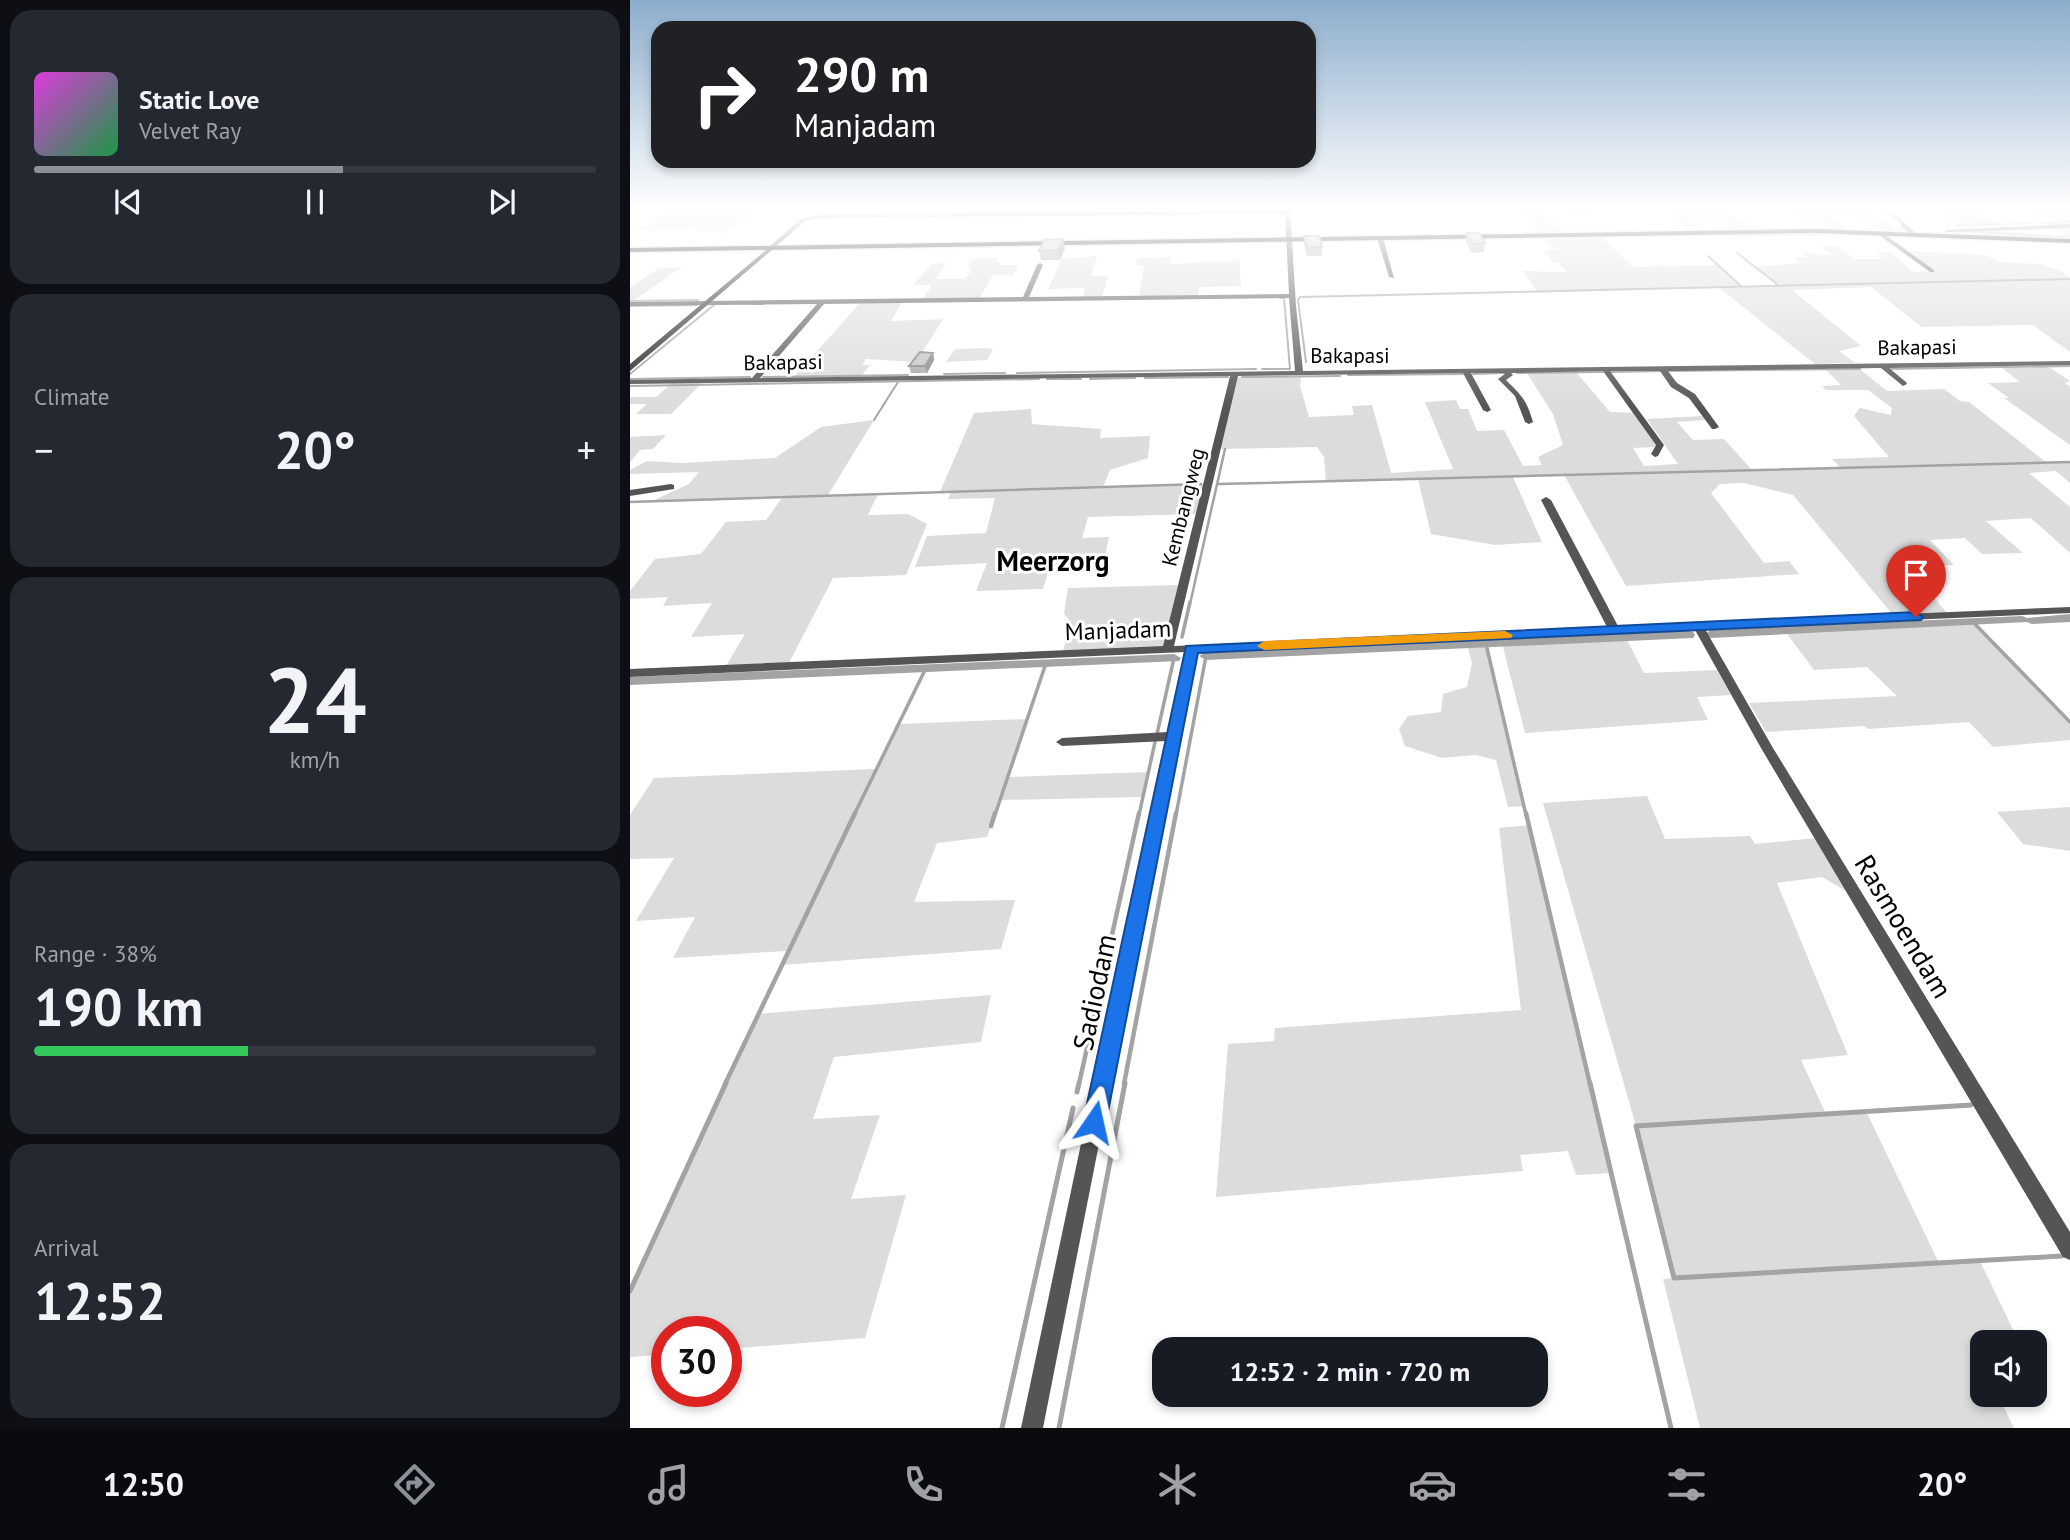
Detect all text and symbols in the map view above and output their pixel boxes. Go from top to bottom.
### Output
text: 290 m [794,42,929,106]
icon: right [679,49,770,140]
text: Static Love [139,83,260,116]
text: Manjadam [794,104,936,146]
text: Velvet Ray [139,116,241,145]
icon: previous [109,183,147,221]
icon: pause [296,183,334,221]
icon: next [483,183,521,221]
street label: Bakapasi [1877,333,1957,361]
street label: Bakapasi [1310,342,1390,369]
street label: Bakapasi [743,348,823,376]
text: Climate [34,382,109,411]
text: 20° [274,416,356,483]
text: − [34,425,53,474]
text: + [577,425,596,474]
street label: Kembangweg [1155,445,1211,569]
district label: Meerzorg [996,542,1110,579]
pin [1886,545,1946,617]
icon: arrive [1897,556,1935,594]
street label: Manjadam [1064,613,1172,647]
text: 24 [263,640,367,758]
text: km/h [290,745,340,774]
street label: Rasmoendam [1847,847,1961,1005]
street label: Sadiodam [1064,930,1124,1054]
text: Range · 38% [34,939,157,968]
text: 190 km [34,973,203,1040]
position arrow [1057,1085,1131,1159]
text: Arrival [34,1233,98,1262]
text: 12:52 [34,1267,166,1334]
speed limit sign: 30 [651,1316,742,1407]
map controls [1970,1330,2047,1407]
button: sound [1970,1330,2047,1407]
text: 12:52 · 2 min · 720 m [1230,1355,1470,1388]
icon: directions [390,1460,439,1509]
icon: music [644,1460,693,1509]
icon: phone [899,1460,948,1509]
icon: climate [1153,1460,1202,1509]
icon: car [1408,1460,1457,1509]
icon: filters [1662,1460,1711,1509]
text: 12:50 [103,1463,184,1505]
text: 20° [1917,1463,1967,1505]

